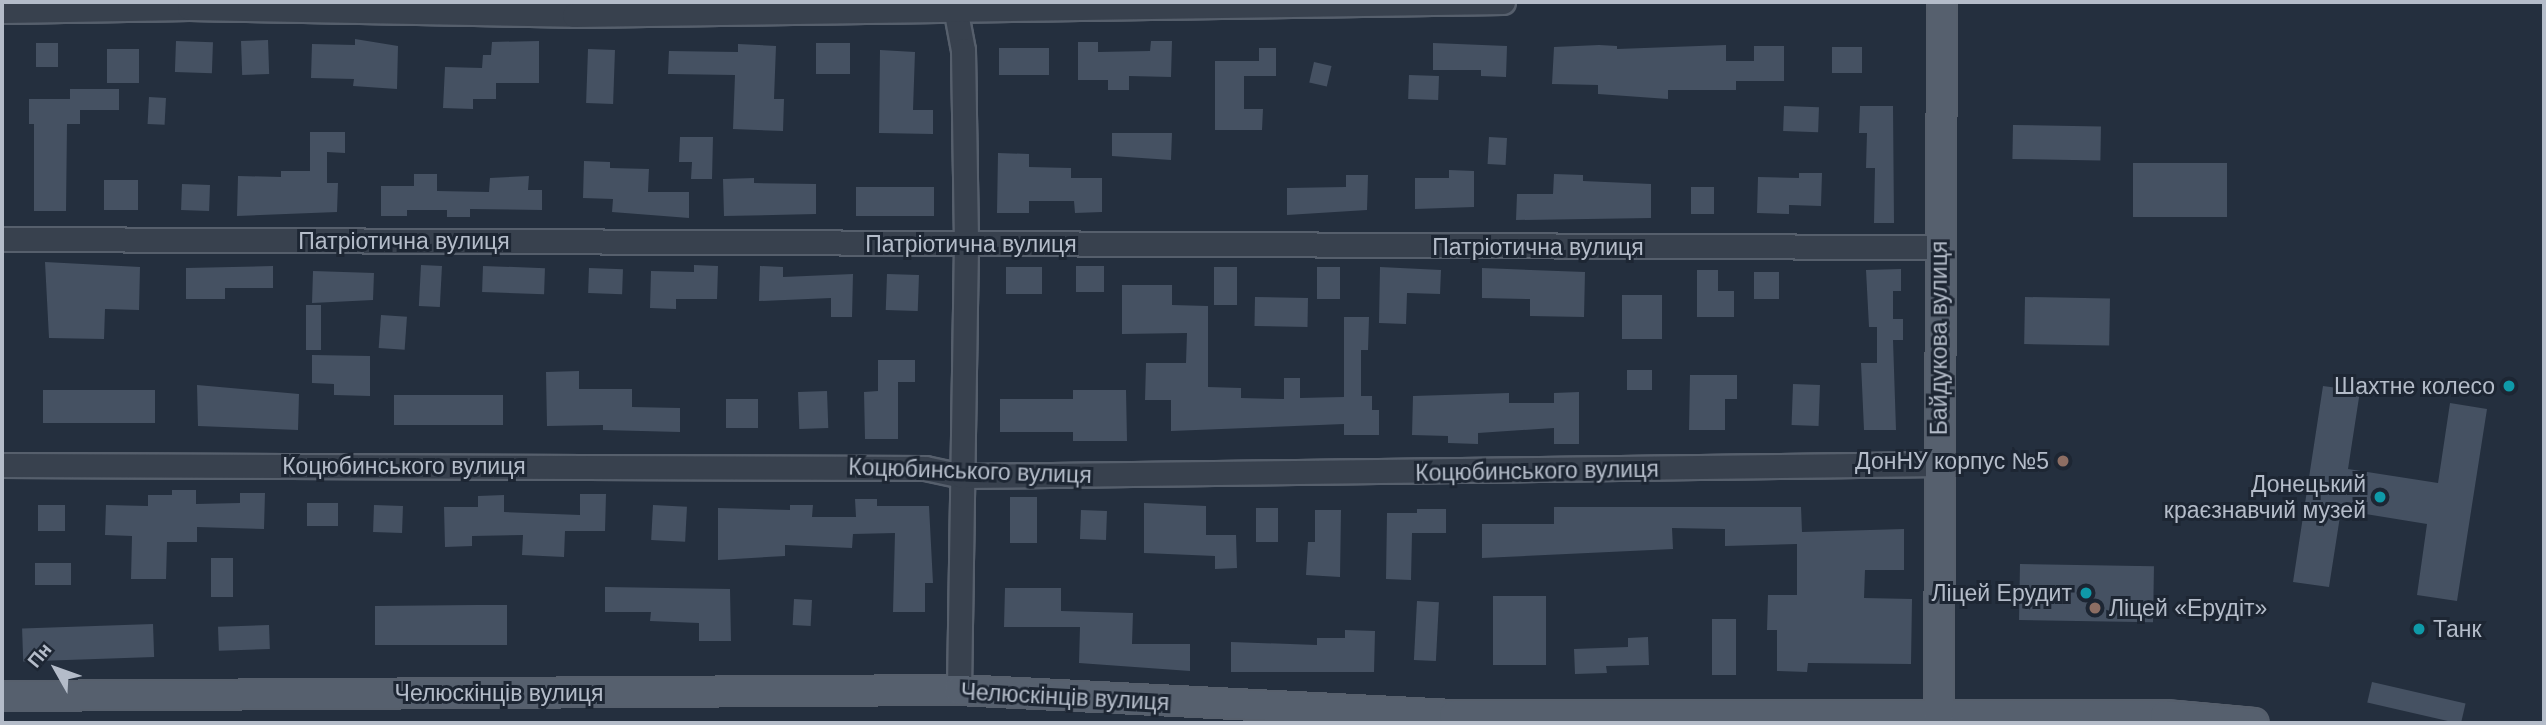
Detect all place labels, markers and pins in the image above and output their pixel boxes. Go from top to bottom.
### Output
place label: Шахтне колесо [2334,372,2495,400]
marker: Шахтне колесо [2501,378,2517,394]
place label: ДонНУ корпус №5 [1855,447,2049,475]
marker: ДонНУ корпус №5 [2055,453,2071,469]
place label: Донецький краєзнавчий музей [2164,470,2366,524]
marker: Донецький краєзнавчий музей [2372,489,2388,505]
place label: Ліцей Ерудит [1931,579,2072,607]
marker: Ліцей Ерудит [2078,585,2094,601]
place label: Ліцей «Ерудіт» [2109,594,2267,622]
marker: Ліцей «Ерудіт» [2087,600,2103,616]
place label: Танк [2433,615,2482,643]
marker: Танк [2411,621,2427,637]

